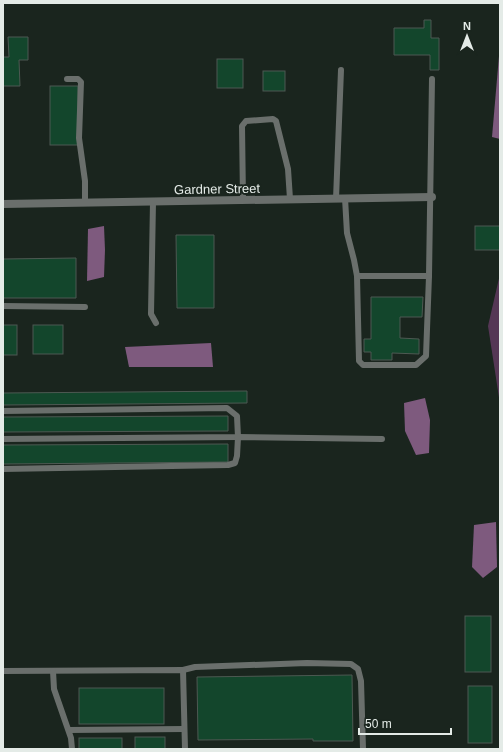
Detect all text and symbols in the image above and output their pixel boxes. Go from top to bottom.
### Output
north arrow [447,16,487,56]
text: N [463,20,471,32]
street label: Gardner Street [174,181,260,197]
scale bar [359,710,451,736]
text: 50 m [365,717,392,731]

